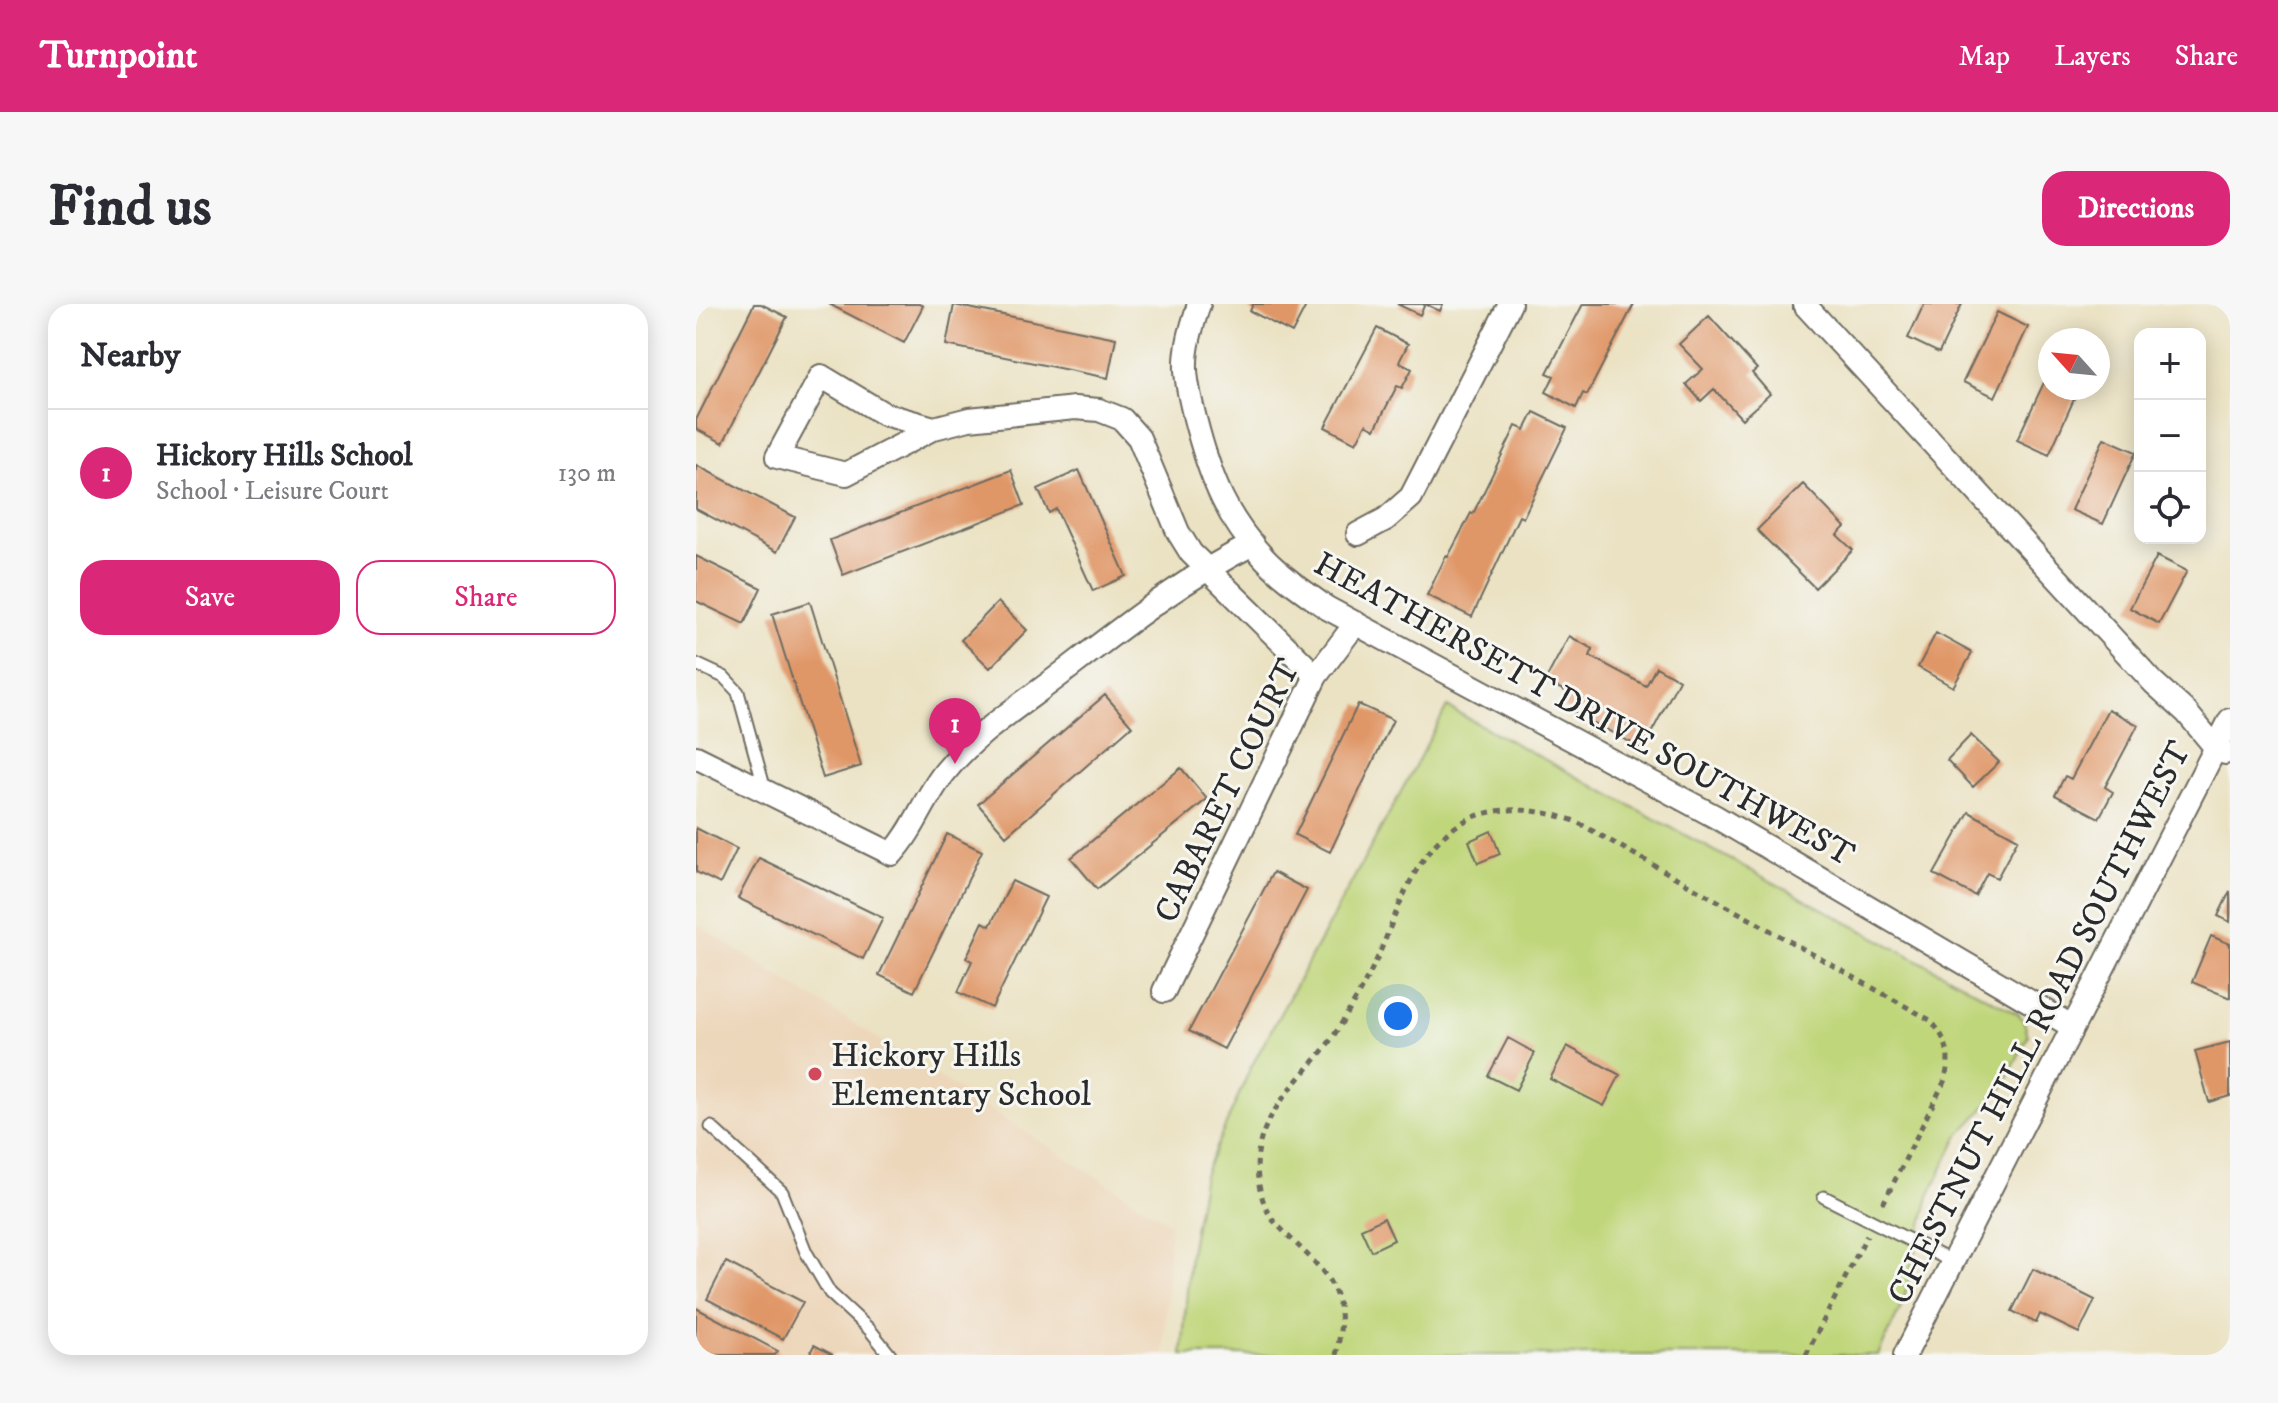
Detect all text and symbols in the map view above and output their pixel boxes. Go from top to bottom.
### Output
text: Turnpoint [40,32,198,80]
text: Map [1959,39,2010,74]
text: Layers [2054,39,2131,74]
text: Share [2175,39,2238,74]
button: Directions [2042,171,2230,246]
text: Find us [48,173,212,243]
north arrow [2038,328,2110,400]
map controls [2134,328,2206,544]
button: + [2134,328,2206,400]
text: Nearby [80,335,181,377]
button: − [2134,400,2206,472]
text: Hickory Hills School [156,438,413,475]
text: 1 [101,457,111,490]
text: 130 m [558,457,616,490]
button: locate [2134,472,2206,544]
text: School · Leisure Court [156,475,389,508]
street label: HEATHERSETT DRIVE SOUTHWEST [1307,543,1862,876]
button: Save [80,560,340,635]
button: Share [356,560,616,635]
street label: CABARET COURT [1146,652,1310,930]
pin: 1 [929,698,981,764]
street label: CHESTNUT HILL ROAD SOUTHWEST [1879,734,2201,1312]
your location [1378,996,1418,1036]
place label: Hickory Hills Elementary School [831,1035,1092,1116]
marker: Hickory Hills Elementary School [806,1065,824,1083]

